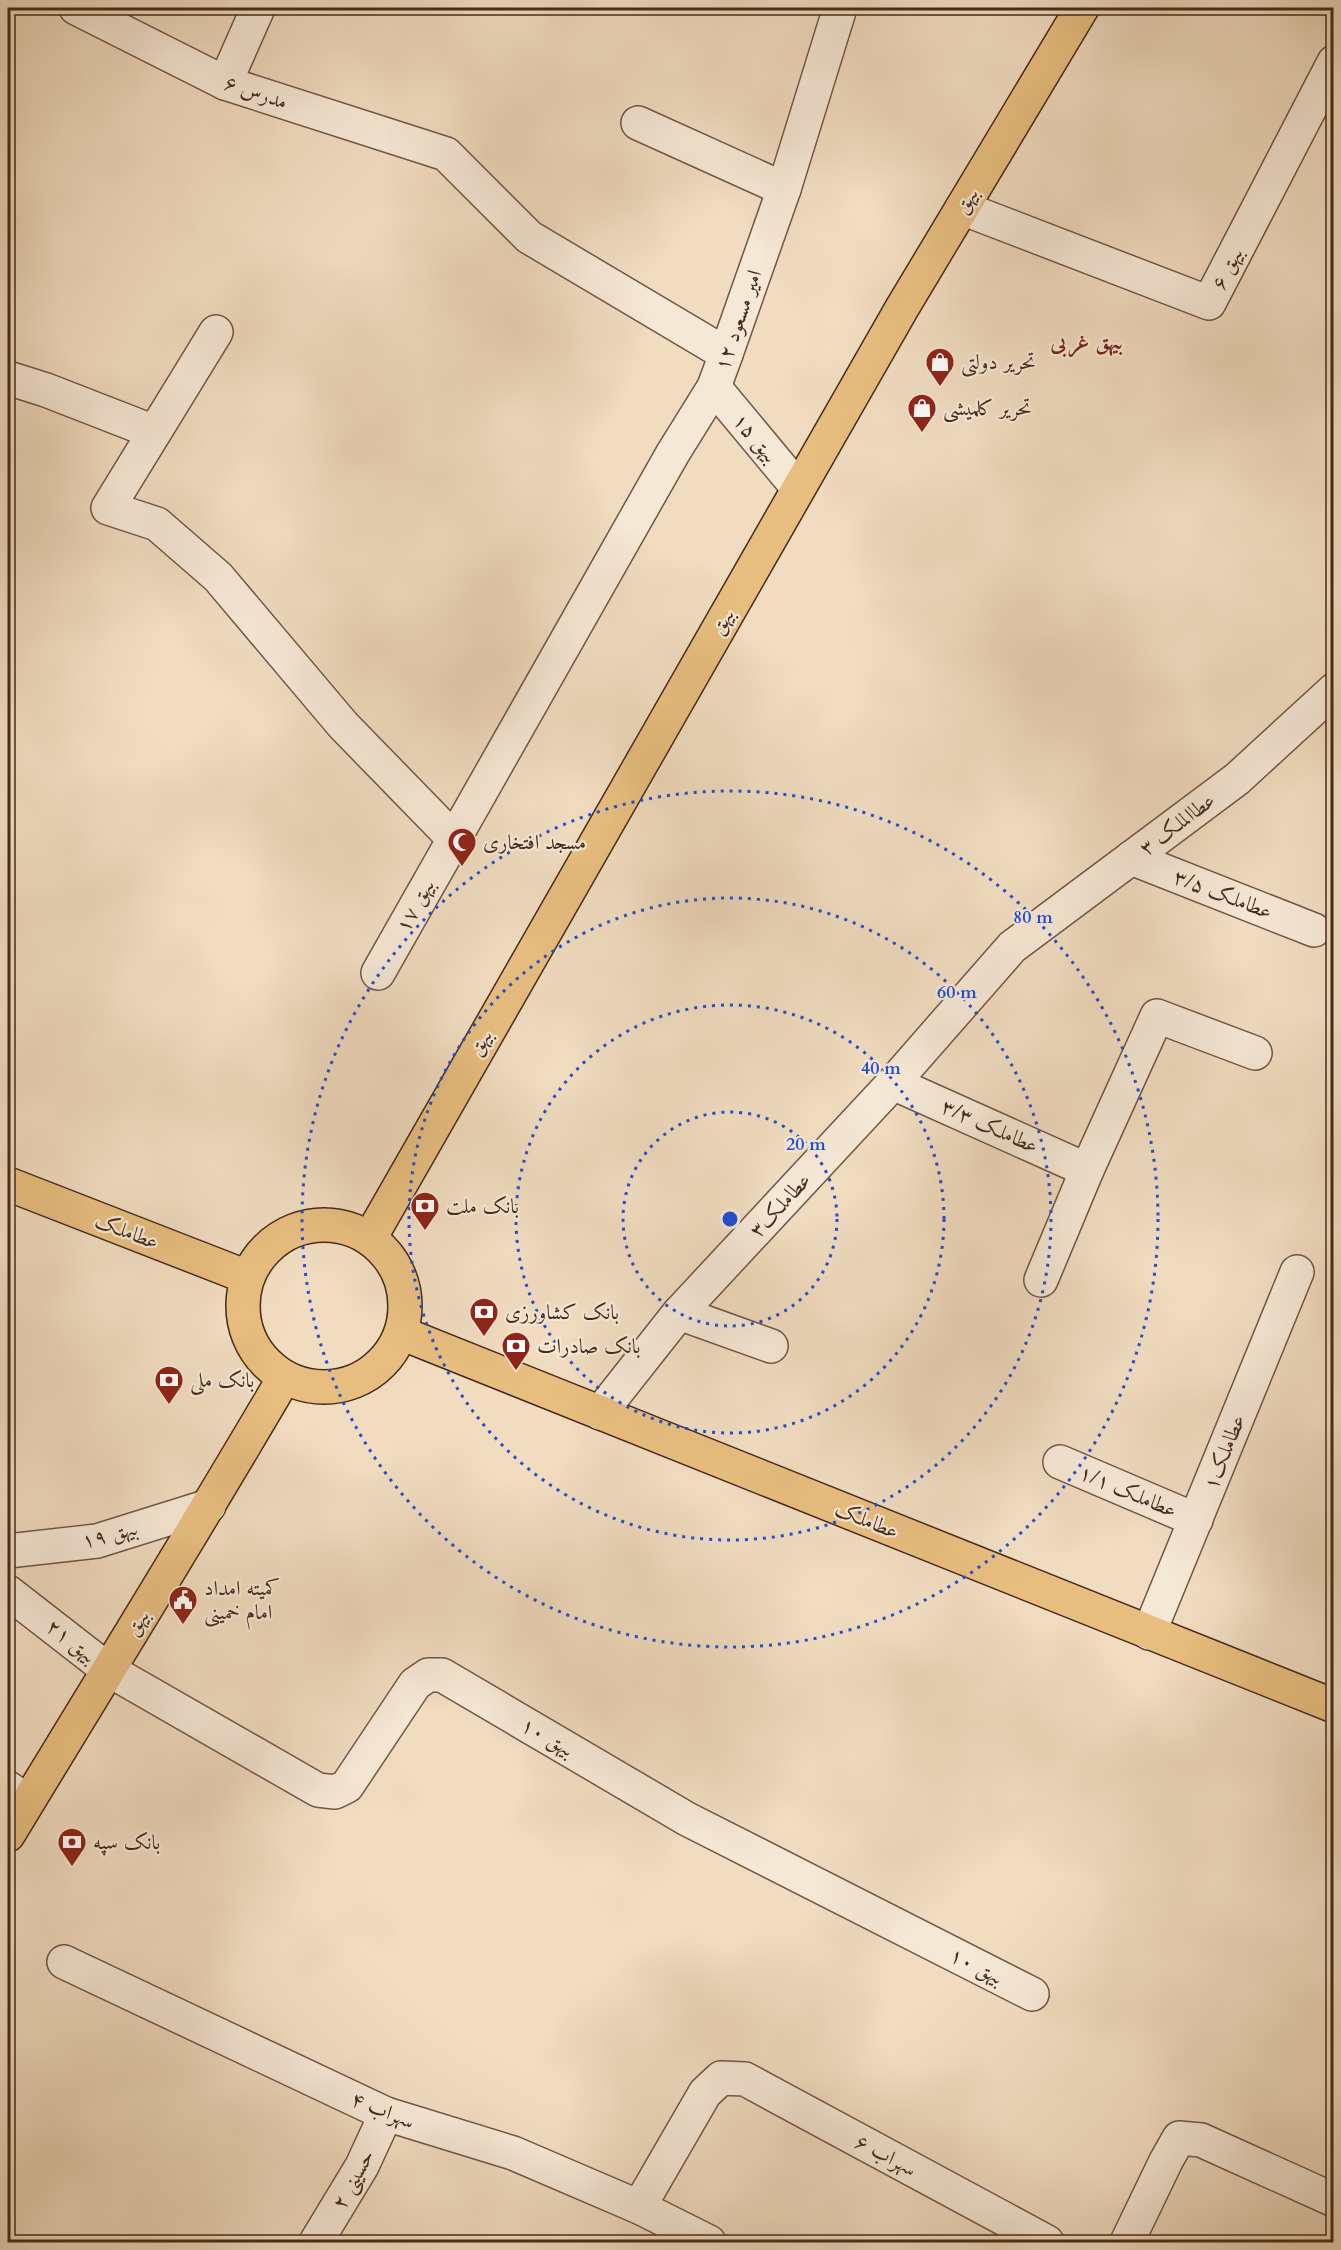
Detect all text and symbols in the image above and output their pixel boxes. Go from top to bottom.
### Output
street label: مدرس ۶ [220,68,291,117]
street label: بیهق [947,181,986,219]
street label: بیهق ۶ [1204,242,1251,295]
street label: امیر مسعود ۱۲ [708,266,769,374]
district label: بیهق غربی [1049,327,1124,358]
shop icon: تحریر دولتی [924,346,956,388]
place label: تحریر دولتی [961,348,1036,377]
shop icon: تحریر کلمیشی [906,392,938,434]
place label: تحریر کلمیشی [943,394,1032,423]
street label: بیهق ۱۵ [726,407,785,470]
street label: بیهق [703,602,742,640]
street label: عطاالملک ۳ [1133,786,1221,863]
mosque icon: مسجد افتخاری [446,826,478,868]
place label: مسجد افتخاری [483,828,586,857]
street label: عطاملک ۳/۵ [1169,862,1276,927]
street label: بیهق ۱۷ [389,873,442,937]
text: 80 m [1013,905,1053,930]
text: 60 m [937,980,977,1005]
street label: بیهق [461,1023,500,1061]
text: 40 m [861,1056,901,1081]
street label: عطاملک ۳/۳ [937,1092,1043,1161]
text: 20 m [786,1132,826,1157]
street label: عطاملک۳ [743,1167,818,1244]
bank icon: بانک ملت [409,1190,441,1232]
place label: بانک ملت [446,1192,519,1221]
street label: عطاملک [91,1206,163,1257]
centre of rings [720,1209,740,1229]
bank icon: بانک کشاورزی [468,1296,500,1338]
place label: بانک کشاورزی [505,1298,619,1327]
bank icon: بانک صادرات [500,1330,532,1372]
place label: بانک صادرات [537,1332,641,1361]
bank icon: بانک ملی [153,1364,185,1406]
place label: بانک ملی [190,1366,254,1396]
street label: عطاملک۱ [1196,1410,1253,1494]
street label: عطاملک ۱/۱ [1075,1458,1181,1525]
street label: عطاملک [831,1495,903,1546]
street label: بیهق ۱۹ [79,1513,142,1556]
place label: کمیته امداد امام خمینی [204,1574,280,1630]
public building icon: کمیته امداد امام خمینی [167,1584,199,1626]
street label: بیهق [118,1603,157,1642]
street label: بیهق ۲۱ [40,1612,103,1671]
street label: بیهق ۱۰ [516,1711,580,1764]
bank icon: بانک سپه [56,1826,88,1868]
place label: بانک سپه [93,1828,160,1857]
street label: بیهق ۱۰ [945,1940,1009,1992]
street label: سهراب ۴ [347,2085,419,2136]
street label: سهراب ۶ [850,2127,922,2184]
street label: حسینی ۲ [325,2144,382,2214]

